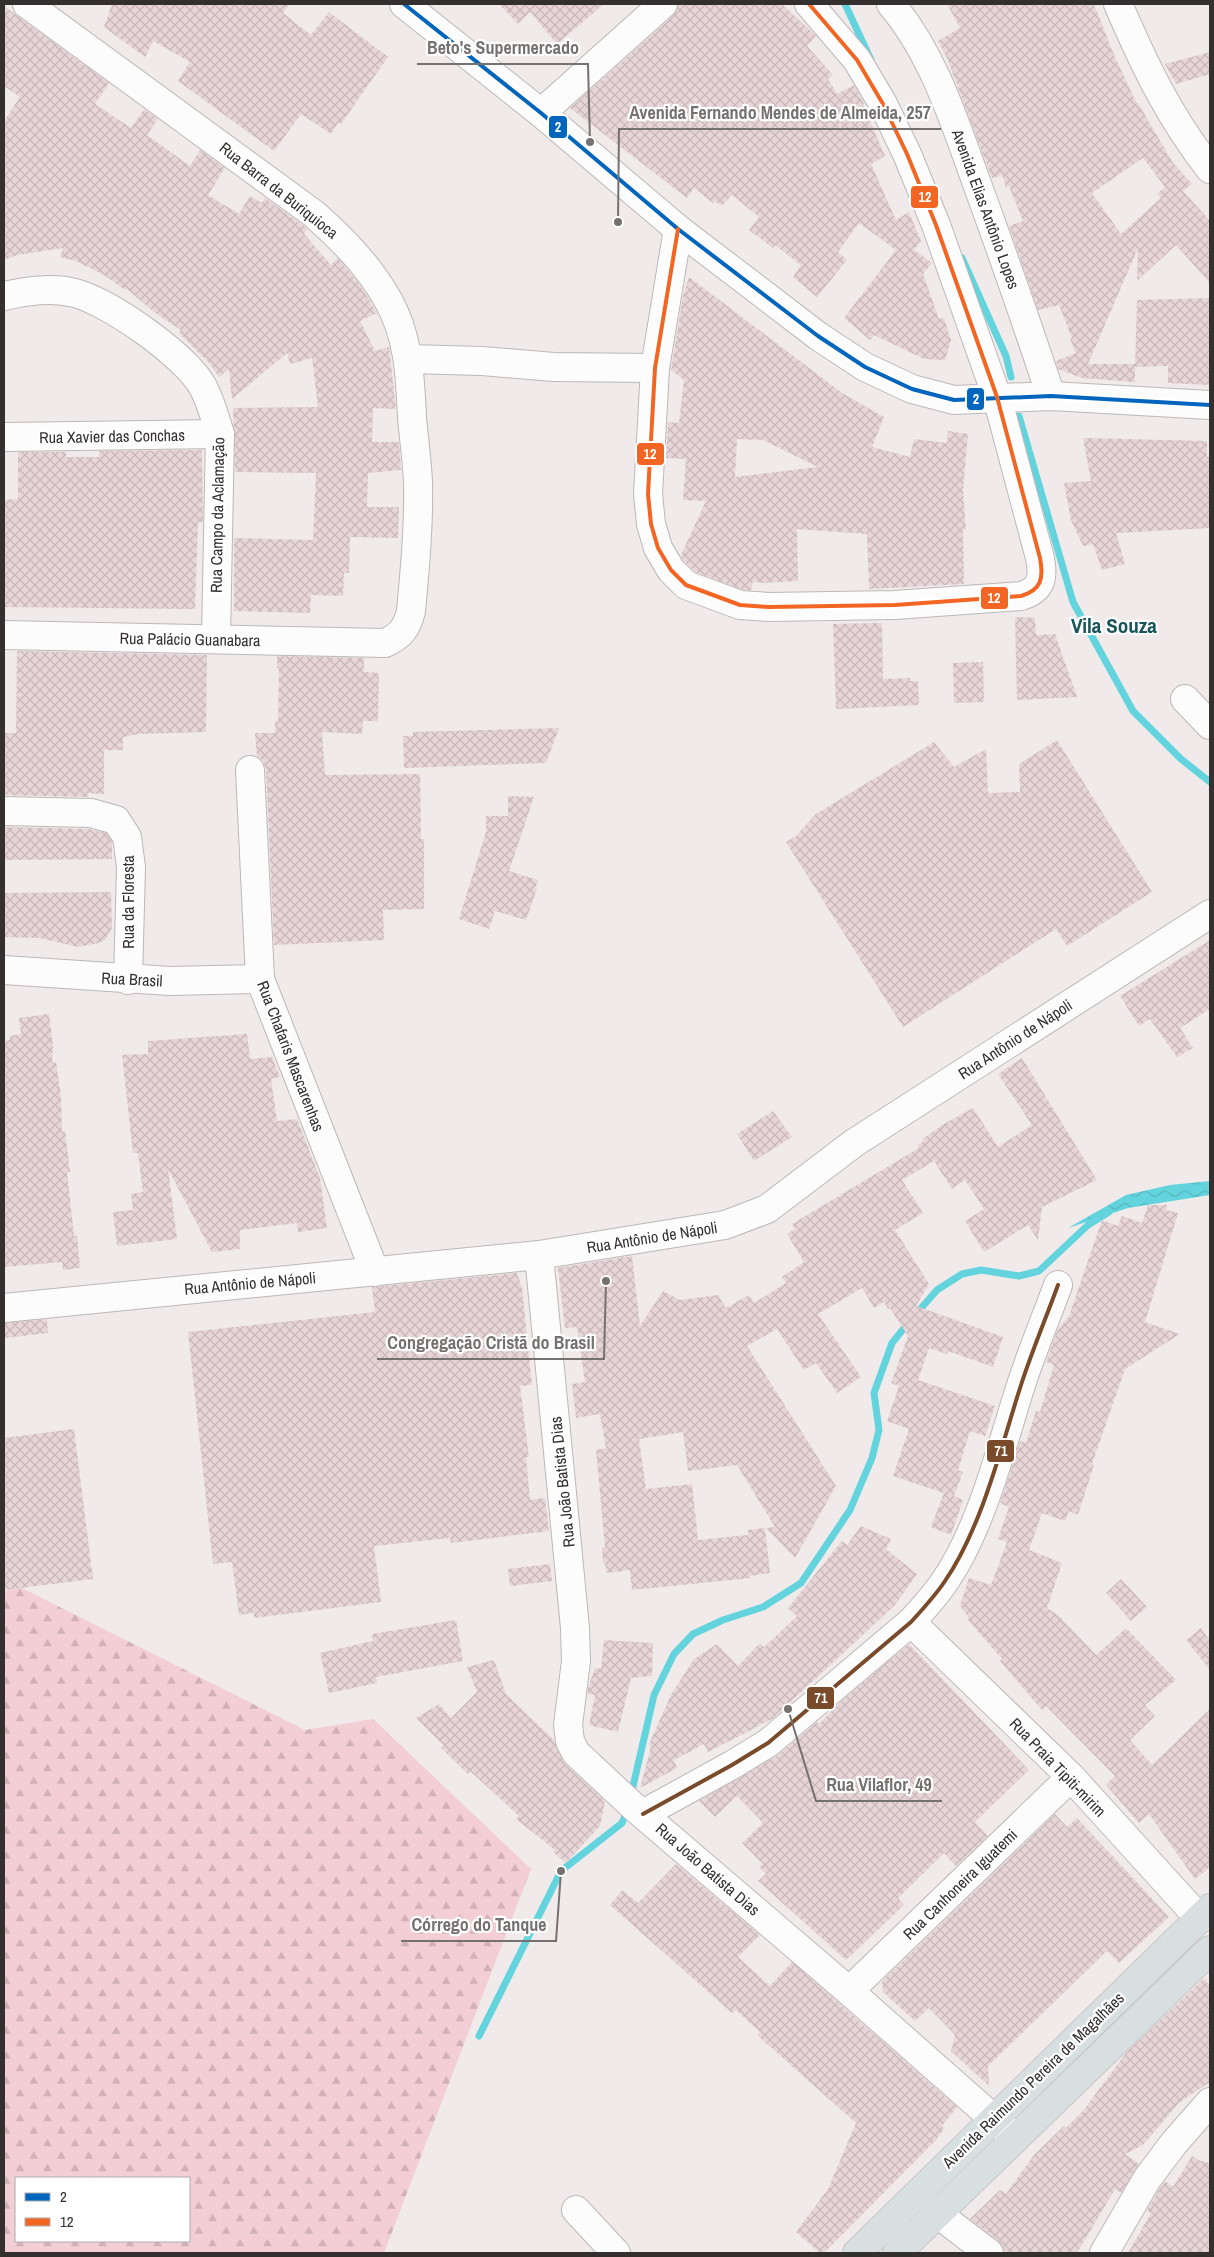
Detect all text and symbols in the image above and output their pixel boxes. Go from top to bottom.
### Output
callout: Beto's Supermercado [417,31,588,64]
text: Beto's Supermercado [427,35,579,60]
callout: Avenida Fernando Mendes de Almeida, 257 [619,96,941,129]
text: Avenida Fernando Mendes de Almeida, 257 [629,100,931,125]
line badge: 2 [548,115,568,139]
text: 2 [555,118,561,136]
street label: Avenida Elias Antônio Lopes [947,125,1025,292]
street label: Rua Barra da Buriquioca [215,137,344,244]
line badge: 12 [910,185,939,209]
text: 12 [919,188,931,206]
line badge: 2 [966,387,985,411]
text: 2 [973,390,979,408]
street label: Rua Xavier das Conchas [39,424,185,448]
street label: Rua Campo da Aclamação [205,437,229,593]
line badge: 12 [636,442,665,466]
text: 12 [644,445,656,463]
line badge: 12 [980,586,1009,610]
text: 12 [988,589,1000,607]
district label: Vila Souza [1071,611,1157,640]
street label: Rua Palácio Guanabara [119,627,261,651]
street label: Rua da Floresta [117,855,139,949]
street label: Rua Brasil [101,966,163,992]
street label: Rua Chafaris Mascarenhas [252,978,330,1134]
street label: Rua Antônio de Nápoli [954,994,1076,1084]
street label: Rua Antônio de Nápoli [585,1216,719,1258]
street label: Rua Antônio de Nápoli [183,1266,317,1300]
callout: Congregação Cristã do Brasil [377,1326,604,1359]
text: Congregação Cristã do Brasil [387,1330,595,1355]
street label: Rua João Batista Dias [544,1416,580,1548]
line badge: 71 [986,1439,1015,1463]
text: 71 [995,1442,1008,1460]
line badge: 71 [806,1686,835,1710]
text: 71 [815,1689,828,1707]
street label: Rua Praia Tipiti-mirim [1005,1713,1111,1821]
callout: Rua Vilaflor, 49 [816,1768,942,1801]
text: Rua Vilaflor, 49 [826,1772,932,1797]
street label: Rua João Batista Dias [651,1818,765,1920]
street label: Rua Canhoneira Iguatemi [898,1824,1022,1944]
callout: Córrego do Tanque [401,1908,556,1941]
text: Córrego do Tanque [411,1912,547,1937]
street label: Avenida Raimundo Pereira de Magalhães [937,1987,1129,2174]
legend [15,2177,190,2242]
text: 2 [60,2186,67,2207]
text: 12 [60,2211,74,2232]

